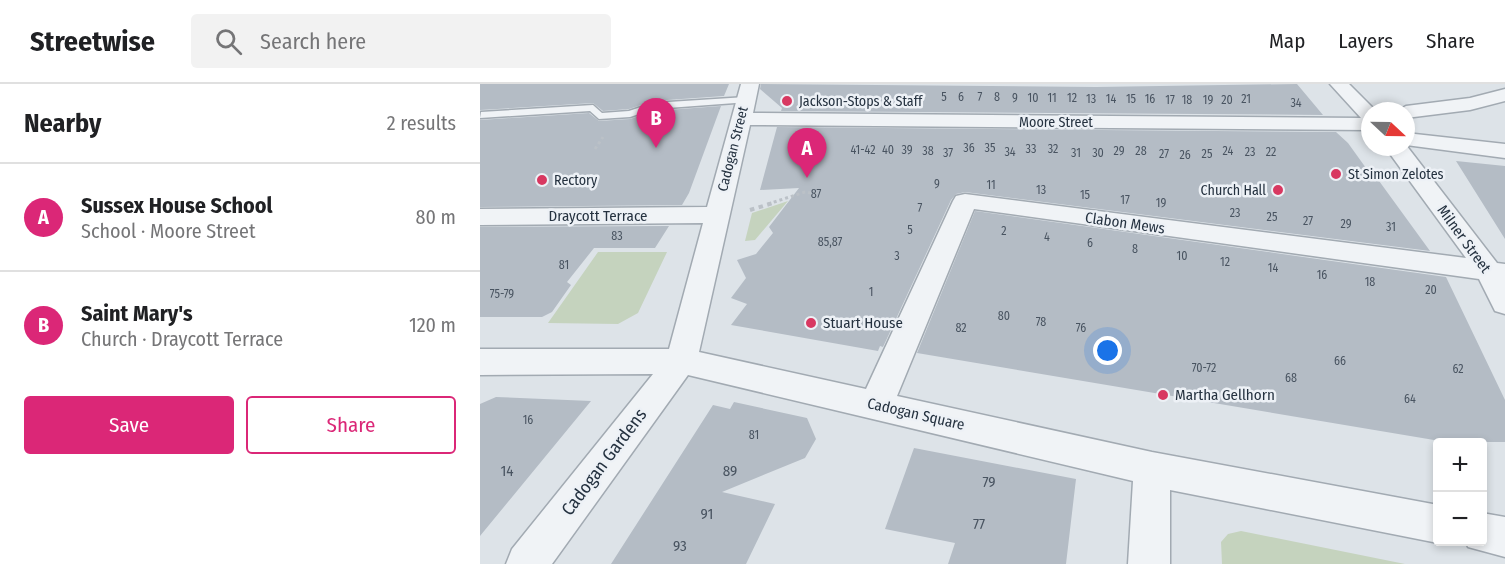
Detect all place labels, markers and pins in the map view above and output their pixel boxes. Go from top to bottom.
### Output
place label: Jackson-Stops & Staff [799,93,924,110]
marker: Jackson-Stops & Staff [780,94,794,108]
pin: B [636,98,675,148]
pin: A [788,128,826,178]
place label: St Simon Zelotes [1348,166,1444,183]
marker: St Simon Zelotes [1329,167,1343,181]
place label: Rectory [554,172,598,189]
marker: Rectory [535,173,549,187]
place label: Church Hall [1201,182,1266,199]
marker: Church Hall [1271,183,1285,197]
place label: Stuart House [823,314,903,332]
marker: Stuart House [804,316,818,330]
place label: Martha Gellhorn [1175,386,1275,404]
marker: Martha Gellhorn [1156,388,1170,402]

